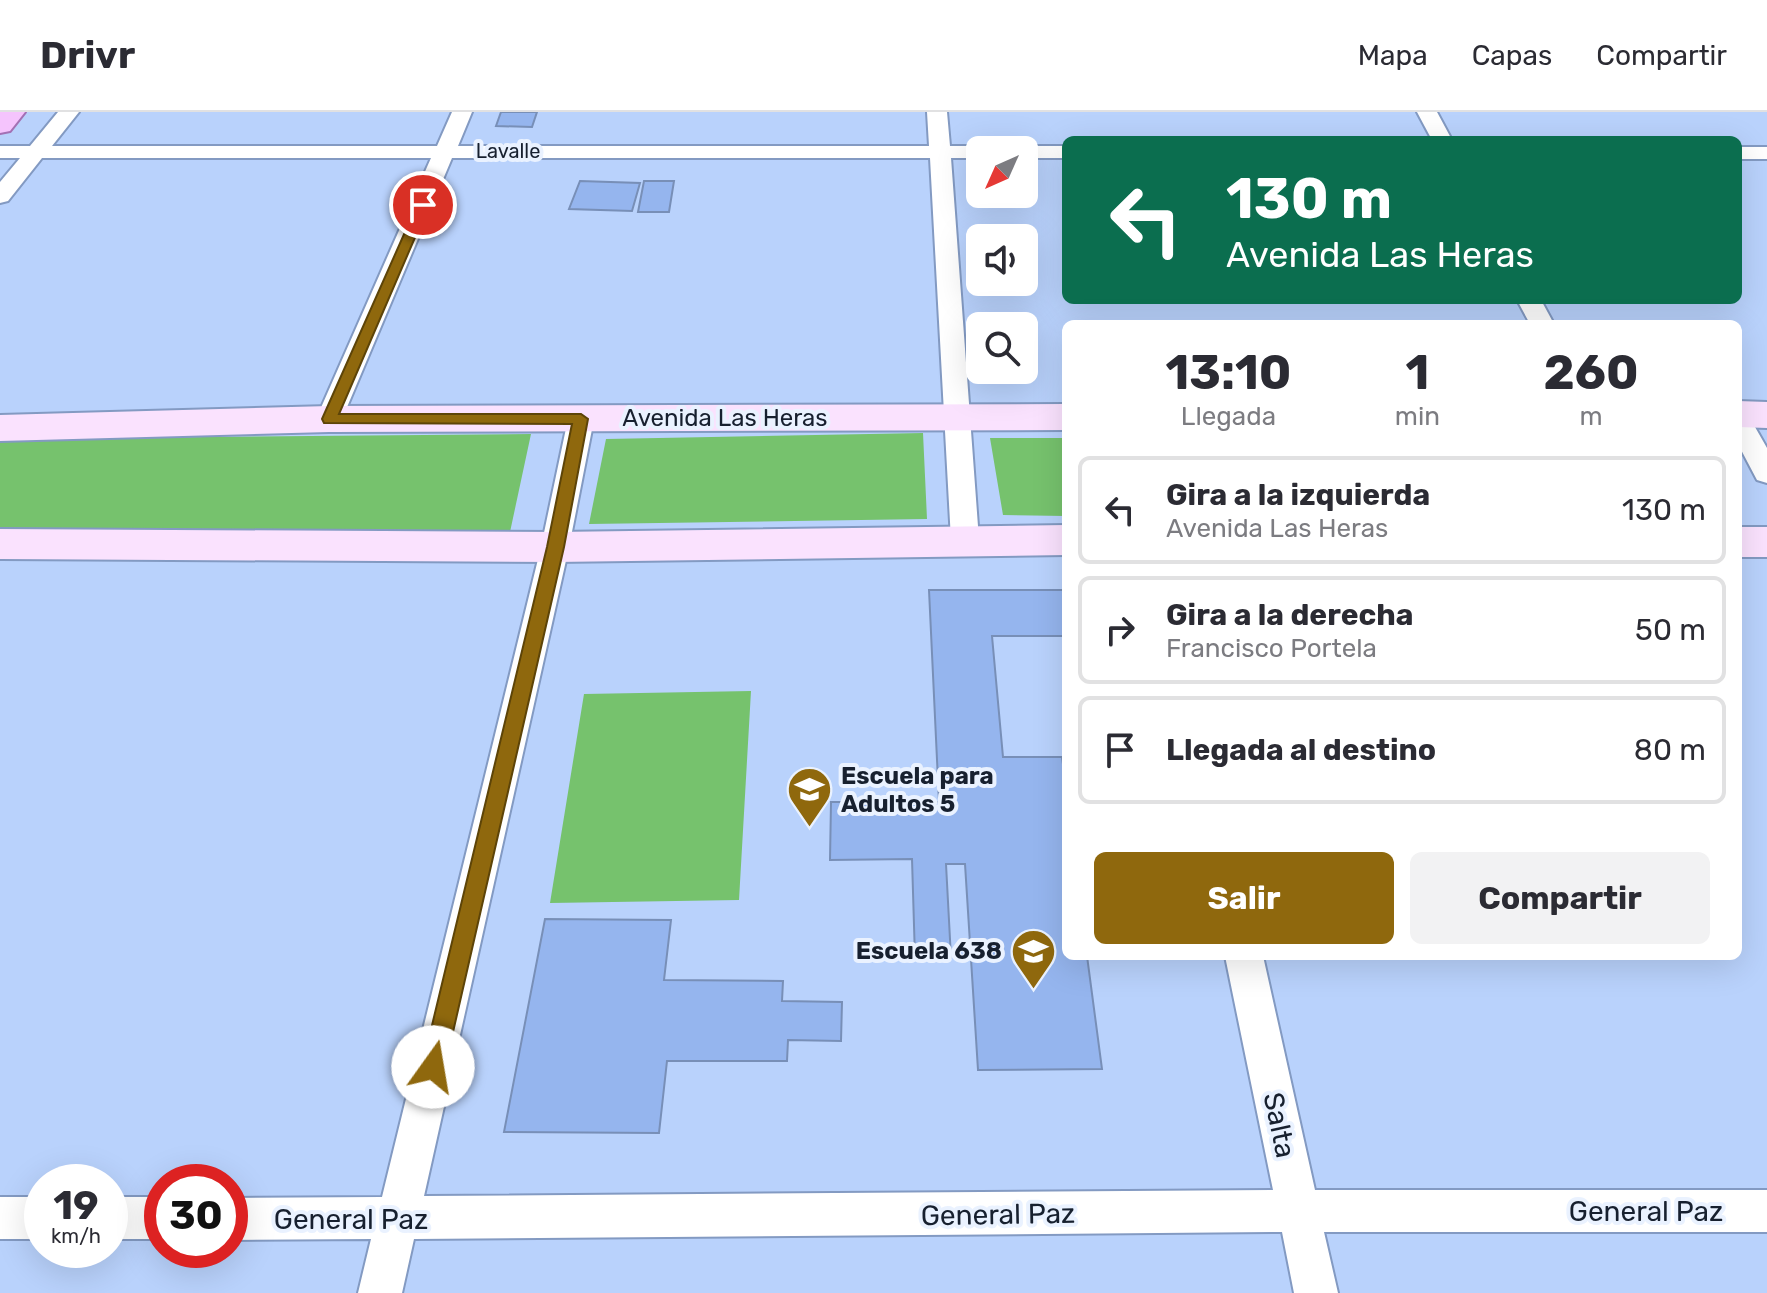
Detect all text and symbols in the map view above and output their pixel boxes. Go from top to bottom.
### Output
text: Drivr [40,32,135,78]
text: Mapa [1358,39,1428,72]
text: Capas [1472,39,1552,72]
text: Compartir [1596,39,1727,72]
north arrow [966,136,1038,208]
map controls [966,136,1038,384]
street label: Lavalle [476,139,540,163]
text: 130 m [1226,166,1392,232]
icon: left [1094,168,1198,272]
pin [389,171,457,239]
icon: arrive [401,183,445,227]
button: sound [966,224,1038,296]
text: Avenida Las Heras [1226,233,1534,276]
button: search [966,312,1038,384]
text: 13:10 [1165,344,1291,401]
text: 1 [1406,344,1429,401]
text: 260 [1543,344,1639,401]
text: Llegada [1181,401,1276,432]
text: min [1395,401,1440,432]
text: m [1579,401,1603,432]
street label: Avenida Las Heras [622,404,828,432]
text: Gira a la izquierda [1166,477,1430,513]
icon: left [1098,488,1142,532]
text: 130 m [1622,492,1706,528]
text: Avenida Las Heras [1166,513,1388,544]
text: Gira a la derecha [1166,597,1413,633]
icon: right [1098,608,1142,652]
text: 50 m [1635,612,1706,648]
text: Francisco Portela [1166,633,1377,664]
icon: arrive [1098,728,1142,772]
text: Llegada al destino [1166,732,1436,768]
text: 80 m [1634,732,1706,768]
place label: Escuela para Adultos 5 [841,762,994,818]
school or university icon: Escuela para Adultos 5 [786,766,834,829]
button: Salir [1094,852,1394,944]
button: Compartir [1410,852,1710,944]
school or university icon: Escuela 638 [1009,927,1057,990]
place label: Escuela 638 [856,937,1002,965]
position arrow [391,1025,475,1109]
street label: Salta [1257,1089,1303,1161]
speed limit sign: 30 [144,1164,248,1268]
text: 19 [53,1182,99,1229]
street label: General Paz [1569,1195,1723,1228]
street label: General Paz [921,1197,1075,1232]
street label: General Paz [274,1203,428,1236]
text: km/h [51,1224,101,1248]

